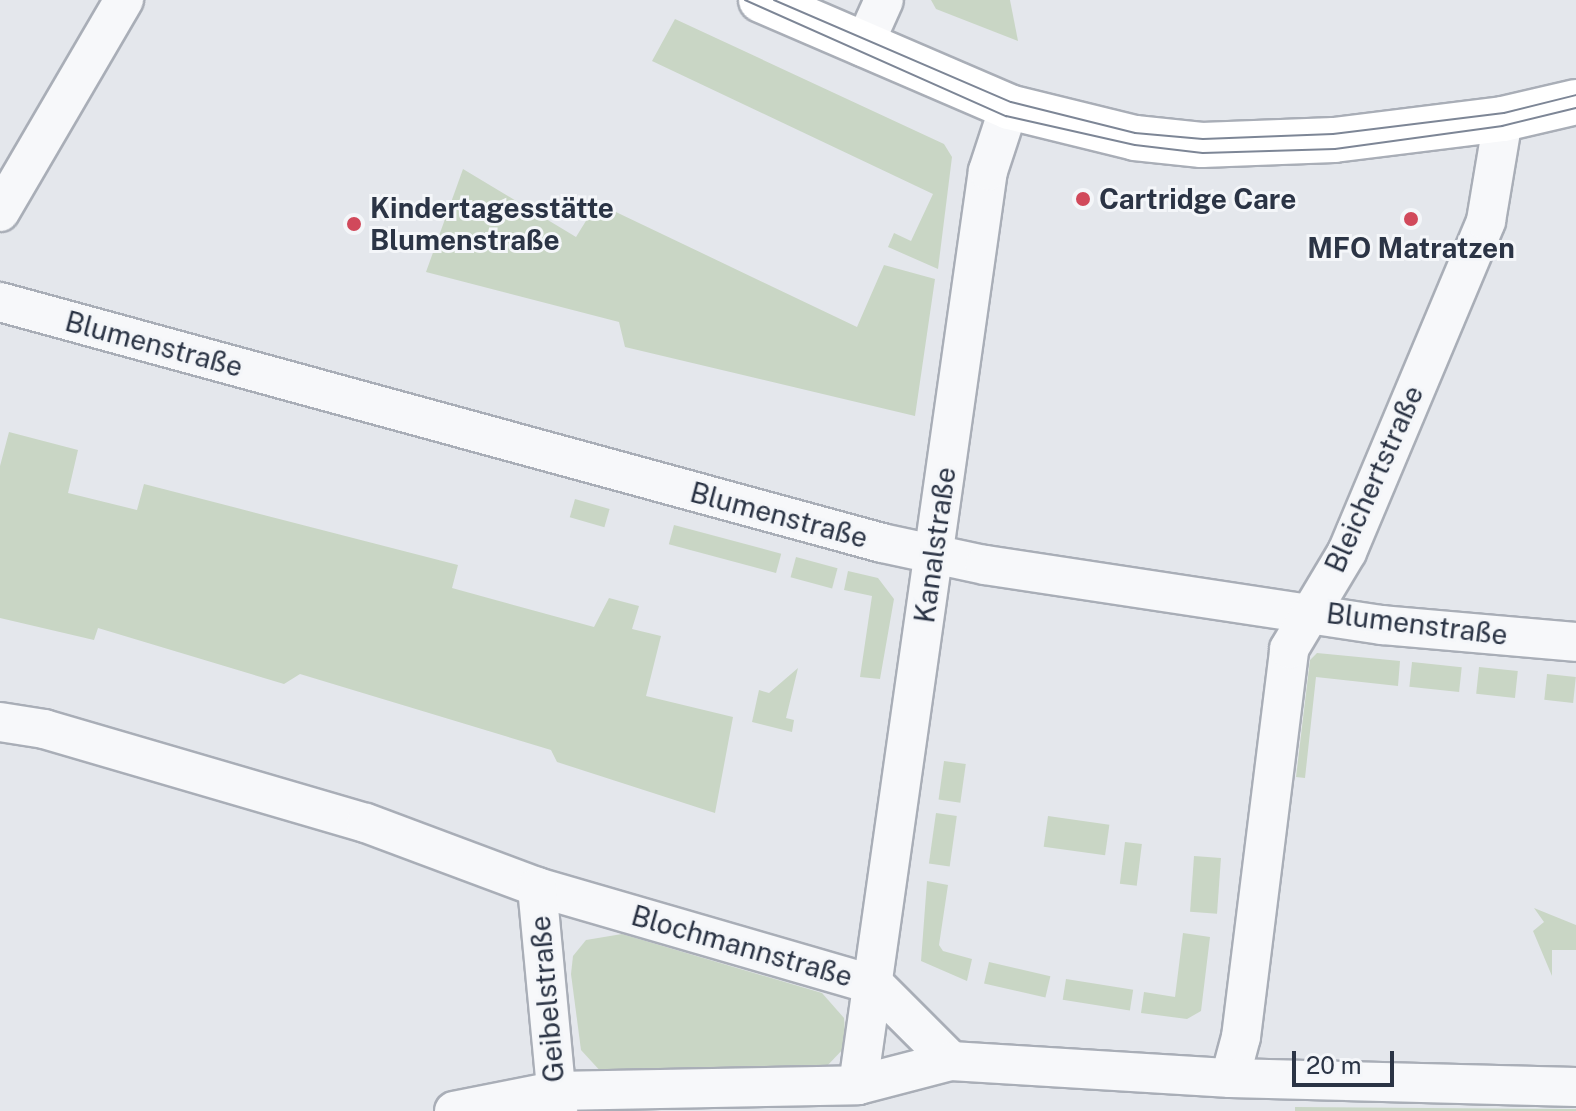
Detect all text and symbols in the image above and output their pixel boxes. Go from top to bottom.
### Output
place label: Cartridge Care [1099,182,1297,216]
marker: Cartridge Care [1074,190,1092,208]
place label: Kindertagesstätte Blumenstraße [370,191,614,257]
marker: MFO Matratzen [1402,210,1420,228]
marker: Kindertagesstätte Blumenstraße [345,215,363,233]
place label: MFO Matratzen [1307,231,1515,265]
street label: Blumenstraße [62,304,246,384]
street label: Bleichertstraße [1318,380,1430,578]
street label: Kanalstraße [907,465,963,625]
street label: Blumenstraße [687,475,871,555]
street label: Blumenstraße [1324,596,1510,652]
street label: Blochmannstraße [628,898,856,994]
street label: Geibelstraße [523,914,571,1084]
scale bar [1296,1035,1398,1085]
text: 20 m [1306,1051,1362,1079]

